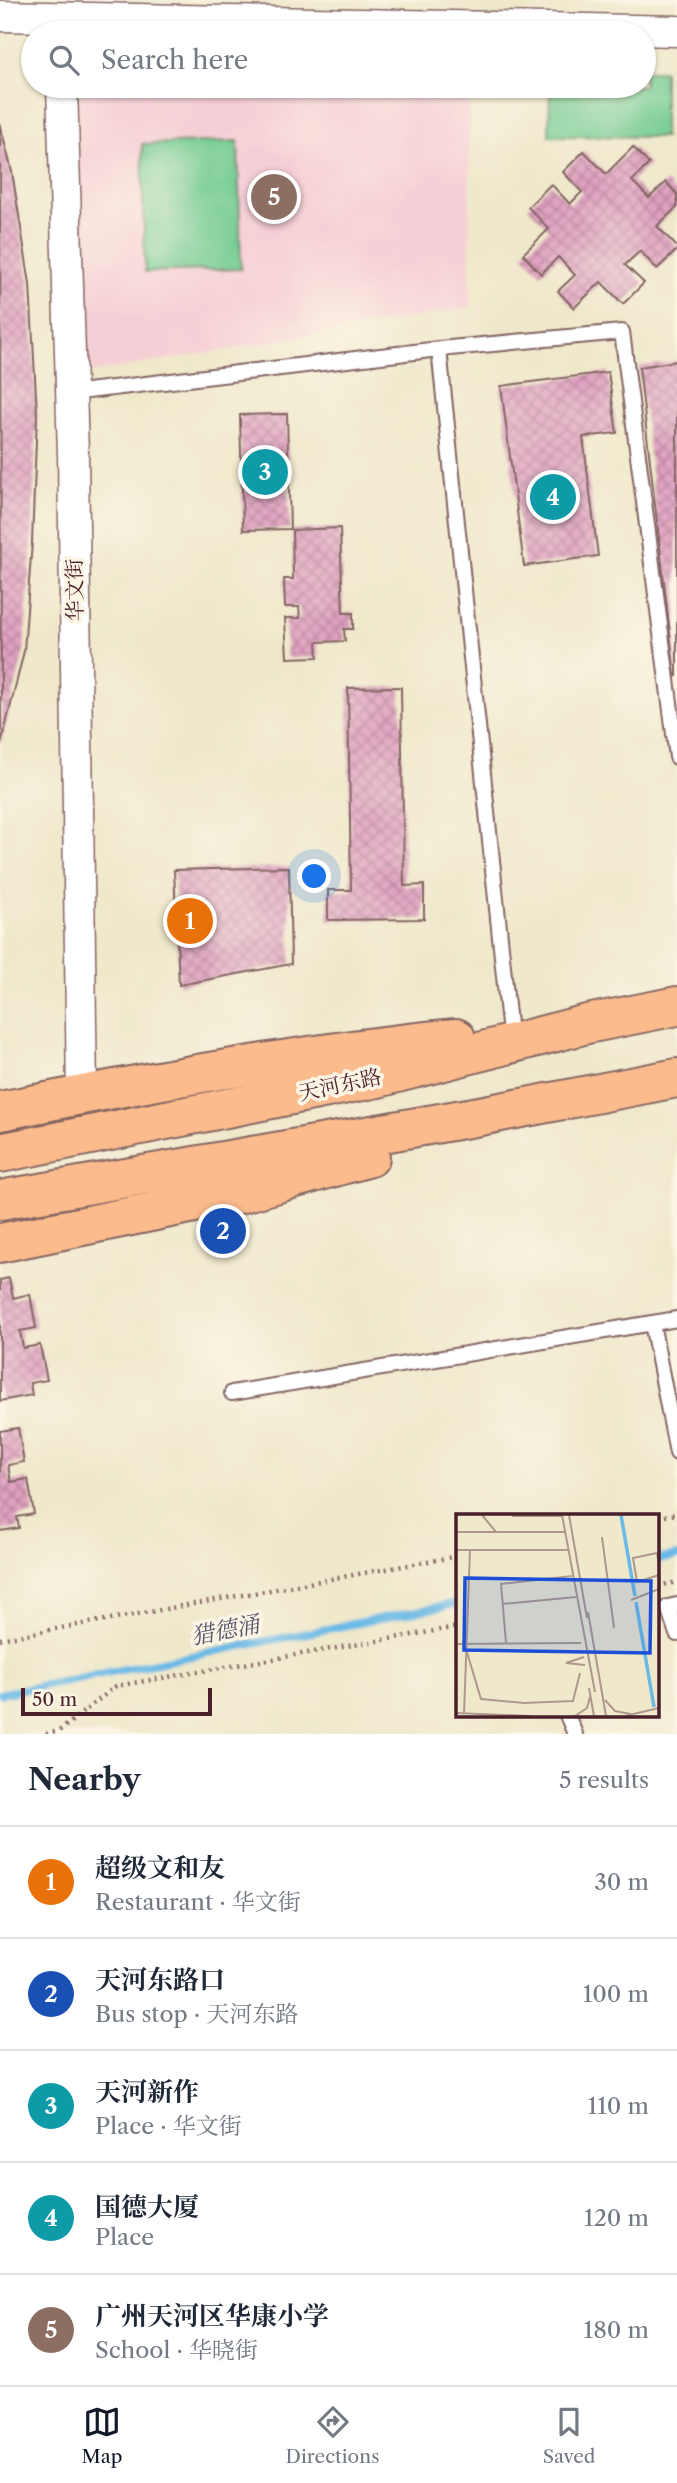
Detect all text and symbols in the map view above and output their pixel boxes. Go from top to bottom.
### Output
search box [21,21,656,98]
icon: search [45,41,83,79]
text: Search here [101,44,248,76]
pin: 5 [251,171,297,223]
pin: 3 [242,446,288,498]
pin: 4 [530,471,576,523]
street label: 华文街 [61,558,88,622]
your location [297,859,331,893]
pin: 1 [167,895,213,947]
street label: 天河东路 [296,1064,384,1105]
pin: 2 [200,1205,246,1257]
inset map [456,1514,660,1716]
water label: 猎德涌 [188,1609,264,1650]
scale bar [21,1685,212,1717]
text: 50 m [32,1688,77,1711]
text: Nearby [28,1761,141,1798]
text: 5 results [559,1766,649,1794]
text: 超级文和友 [95,1852,225,1884]
text: 1 [46,1868,56,1896]
text: 30 m [594,1868,649,1896]
text: Restaurant · 华文街 [95,1888,301,1916]
text: 天河东路口 [95,1964,225,1996]
text: 2 [44,1980,58,2008]
text: 100 m [583,1980,649,2008]
text: Bus stop · 天河东路 [95,2000,298,2028]
text: 天河新作 [95,2076,199,2108]
text: 3 [45,2092,58,2120]
text: 110 m [588,2092,649,2120]
text: Place · 华文街 [95,2112,242,2140]
text: 国德大厦 [95,2191,199,2223]
text: 4 [44,2204,58,2232]
text: 120 m [584,2204,649,2232]
text: Place [95,2223,154,2251]
text: 广州天河区华康小学 [95,2300,329,2332]
text: 5 [45,2316,57,2344]
text: 180 m [584,2316,649,2344]
text: School · 华晓街 [95,2336,258,2364]
tab: Map [82,2403,122,2468]
tab: Directions [286,2403,379,2468]
tab: Saved [543,2403,595,2468]

